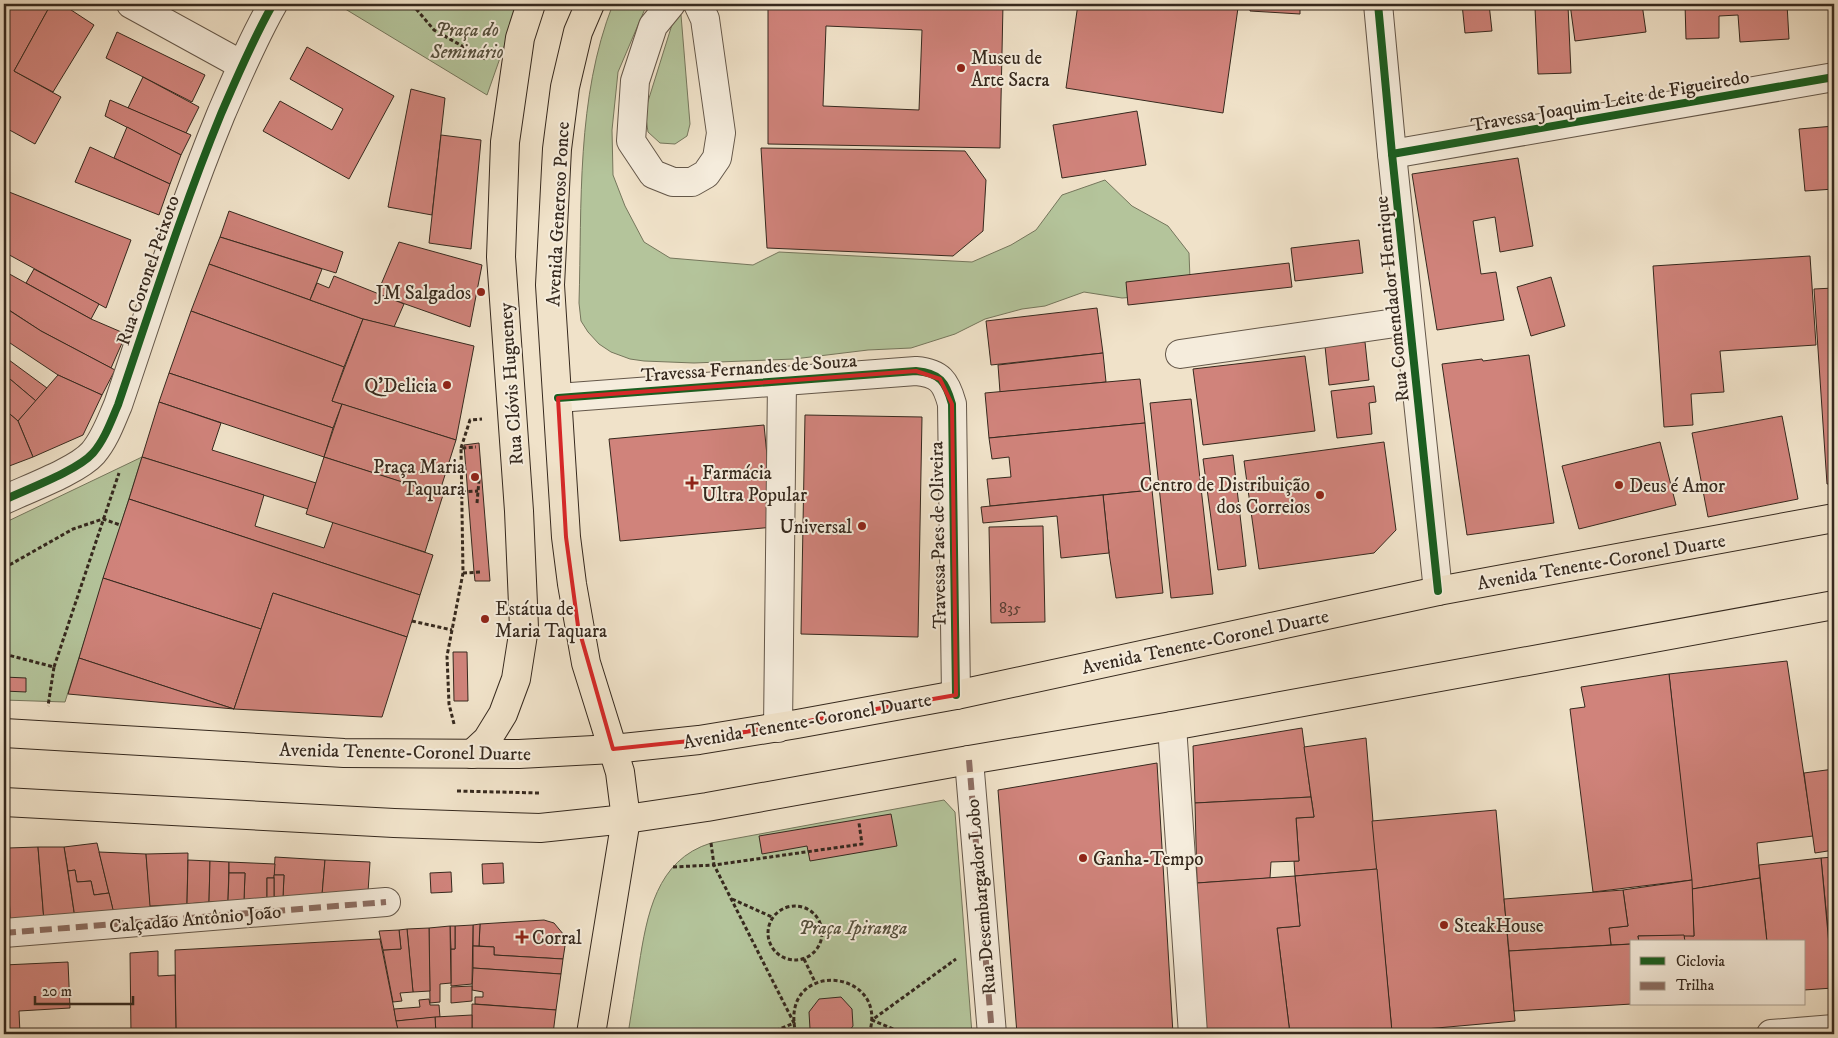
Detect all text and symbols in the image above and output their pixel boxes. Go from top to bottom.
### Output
park label: Praça do Seminário [429,19,504,64]
place label: Museu de Arte Sacra [971,47,1050,92]
marker: Museu de Arte Sacra [955,62,967,74]
street label: Travessa Joaquim Leite de Figueiredo [1469,66,1751,138]
street label: Avenida Generoso Ponce [542,121,575,307]
street label: Rua Coronel Peixoto [112,193,185,348]
street label: Rua Comendador Henrique [1370,194,1416,403]
place label: JM Salgados [374,282,471,305]
marker: JM Salgados [475,286,487,298]
street label: Rua Clóvis Hugueney [494,301,529,466]
street label: Travessa Fernandes de Souza [640,349,858,388]
place label: Q'Delicia [364,375,437,398]
marker: Q'Delicia [441,379,453,391]
street label: Travessa Paes de Oliveira [925,441,952,629]
place label: Praça Maria Taquara [373,456,465,502]
place label: Farmácia Ultra Popular [702,462,807,507]
marker: Praça Maria Taquara [469,471,481,483]
place label: Centro de Distribuição dos Correios [1140,474,1310,519]
place label: Deus é Amor [1629,475,1725,498]
marker: Farmácia Ultra Popular [686,477,698,489]
marker: Deus é Amor [1613,479,1625,491]
marker: Centro de Distribuição dos Correios [1314,489,1326,501]
place label: Universal [780,516,852,539]
marker: Universal [856,520,868,532]
street label: Avenida Tenente-Coronel Duarte [1475,529,1727,596]
place label: Estátua de Maria Taquara [495,598,607,644]
house number: 835 [999,598,1021,618]
street label: Avenida Tenente-Coronel Duarte [1080,605,1331,680]
marker: Estátua de Maria Taquara [479,613,491,625]
street label: Avenida Tenente-Coronel Duarte [681,688,933,755]
street label: Avenida Tenente-Coronel Duarte [279,739,531,766]
street label: Rua Desembargador Lobo [961,798,1002,996]
place label: Ganha-Tempo [1093,848,1203,871]
marker: Ganha-Tempo [1077,852,1089,864]
street label: Calçadão Antônio João [108,901,282,938]
place label: SteakHouse [1454,915,1544,938]
park label: Praça Ipiranga [799,917,907,941]
marker: SteakHouse [1438,919,1450,931]
place label: Corral [532,927,582,950]
marker: Corral [516,931,528,943]
legend [1630,940,1806,1006]
text: Ciclovia [1676,952,1725,971]
scale bar [35,973,132,1005]
text: Trilha [1676,976,1715,995]
text: 20 m [42,982,72,1001]

